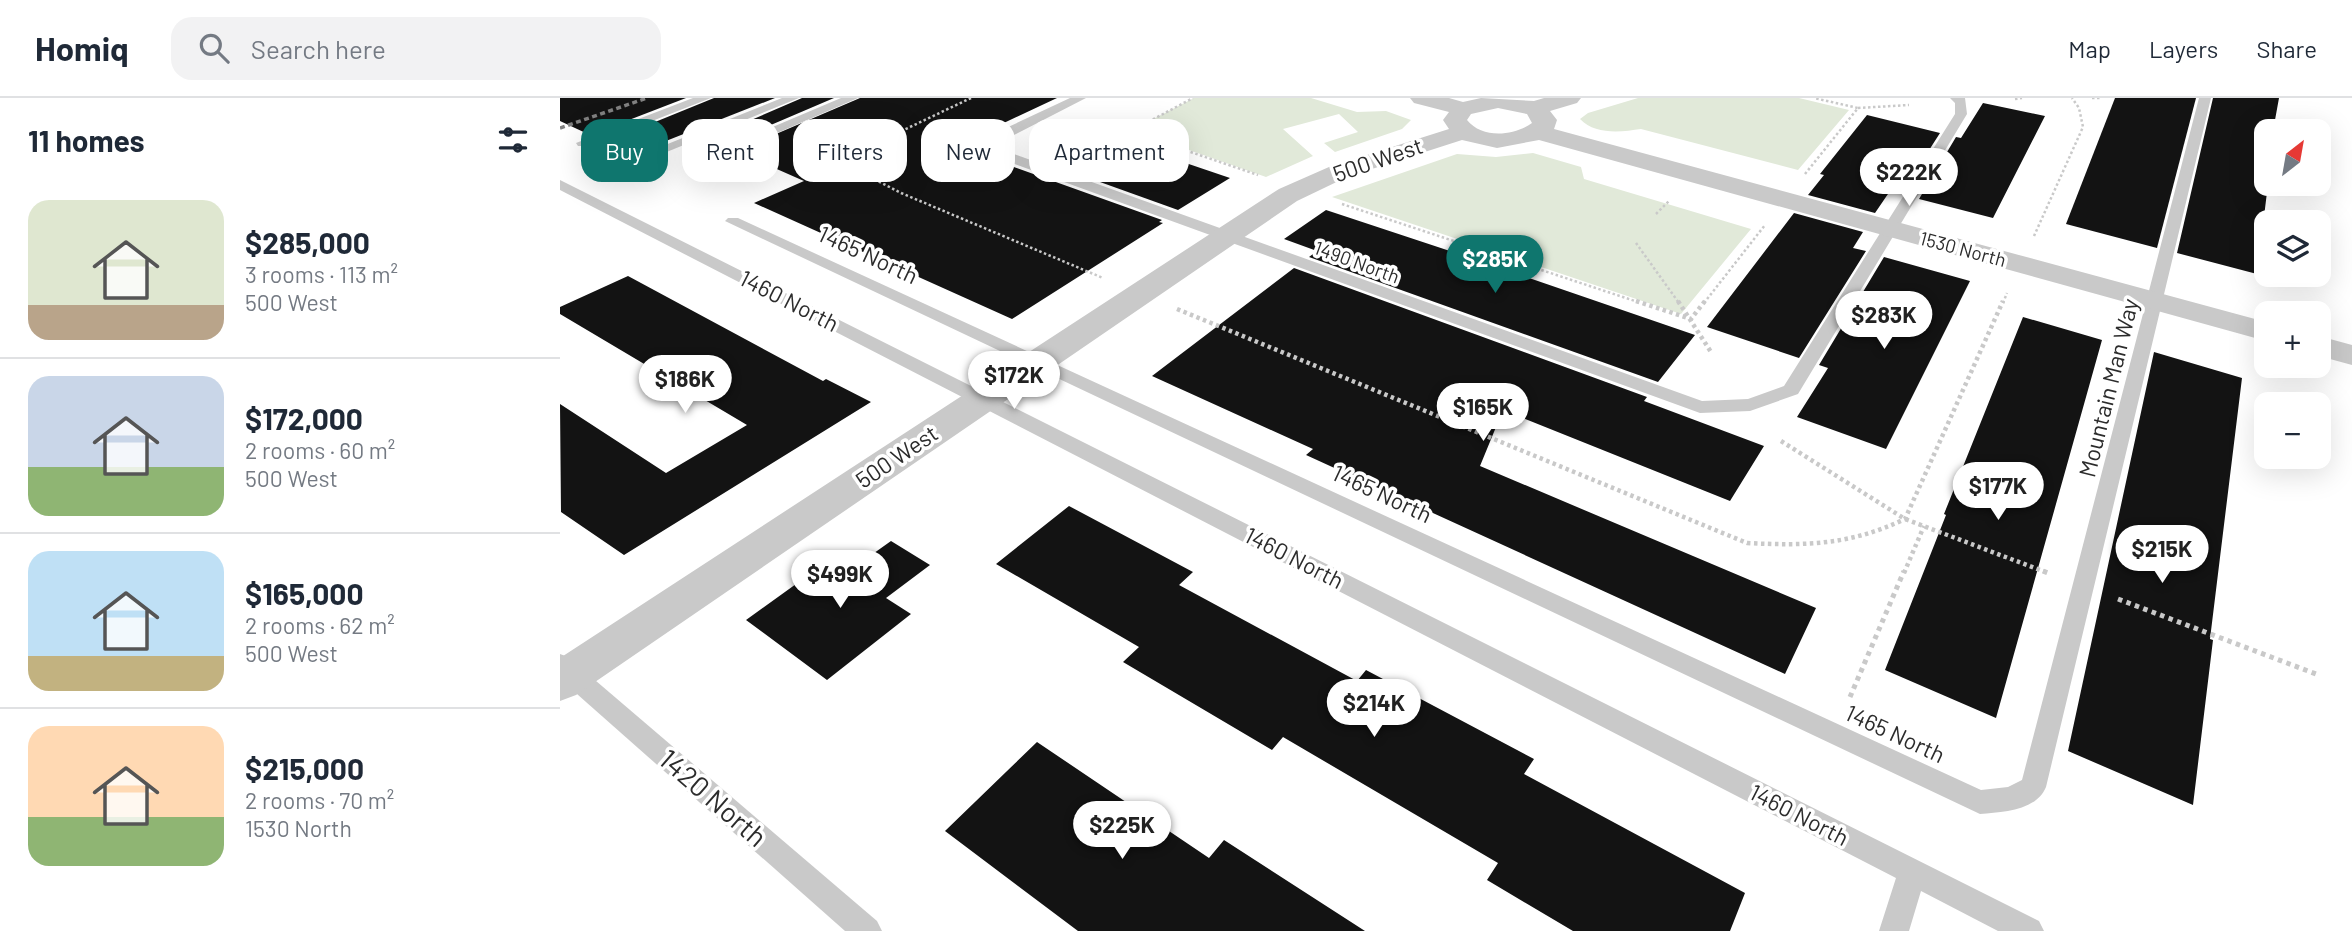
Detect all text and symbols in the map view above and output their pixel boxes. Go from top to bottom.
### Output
search box [171,17,661,80]
text: Homiq [35,28,129,68]
icon: search [195,29,233,67]
text: Search here [251,33,386,64]
text: Map [2068,34,2111,63]
text: Layers [2149,34,2218,63]
text: Share [2256,34,2317,63]
chip: Buy [581,119,668,182]
chip: Rent [682,119,779,182]
chip: Filters [793,119,907,182]
chip: New [921,119,1015,182]
chip: Apartment [1029,119,1189,182]
north arrow [2254,119,2331,196]
map controls [2254,119,2331,469]
icon: filters [494,121,532,159]
text: 11 homes [28,122,145,158]
street label: 500 West [1329,131,1426,187]
pin: $222K [1860,148,1958,208]
text: $222K [1876,157,1942,185]
button: layers [2254,210,2331,287]
street label: 1465 North [814,219,923,289]
text: $285,000 [245,224,370,260]
street label: 1530 North [1918,226,2009,271]
icon: home [84,228,168,312]
street label: 1490 North [1311,235,1403,288]
pin: $285K [1446,236,1544,295]
text: $285K [1462,244,1528,272]
text: 3 rooms · 113 m² [245,260,398,288]
street label: 1460 North [735,263,844,337]
text: 500 West [245,288,338,316]
pin: $283K [1835,292,1933,351]
street label: Mountain Man Way [2072,295,2144,480]
text: $283K [1851,300,1917,328]
button: + [2254,301,2331,378]
pin: $172K [965,352,1063,411]
pin: $186K [636,356,734,415]
text: $172K [984,360,1044,388]
text: $186K [655,364,715,392]
pin: $165K [1434,384,1532,443]
text: $165K [1453,392,1513,420]
button: − [2254,392,2331,469]
text: $172,000 [245,400,363,436]
icon: home [84,404,168,488]
street label: 500 West [850,419,943,494]
text: 2 rooms · 60 m² [245,436,395,464]
street label: 1465 North [1328,458,1437,528]
pin: $177K [1949,462,2047,522]
text: 500 West [245,464,338,492]
text: $177K [1969,471,2027,499]
street label: 1460 North [1240,520,1349,594]
pin: $215K [2113,526,2211,585]
text: $215K [2132,534,2192,562]
pin: $499K [791,550,889,610]
text: $499K [807,559,873,587]
text: $165,000 [245,575,364,611]
icon: home [84,579,168,663]
text: 2 rooms · 62 m² [245,611,395,639]
text: 500 West [245,639,338,667]
pin: $214K [1325,680,1423,739]
text: $214K [1343,688,1405,716]
street label: 1465 North [1841,698,1950,768]
street label: 1420 North [653,741,775,853]
text: $215,000 [245,750,364,786]
icon: home [84,754,168,838]
street label: 1460 North [1745,777,1854,851]
text: 2 rooms · 70 m² [245,786,394,814]
pin: $225K [1073,802,1171,861]
text: $225K [1089,810,1155,838]
text: 1530 North [245,814,352,842]

